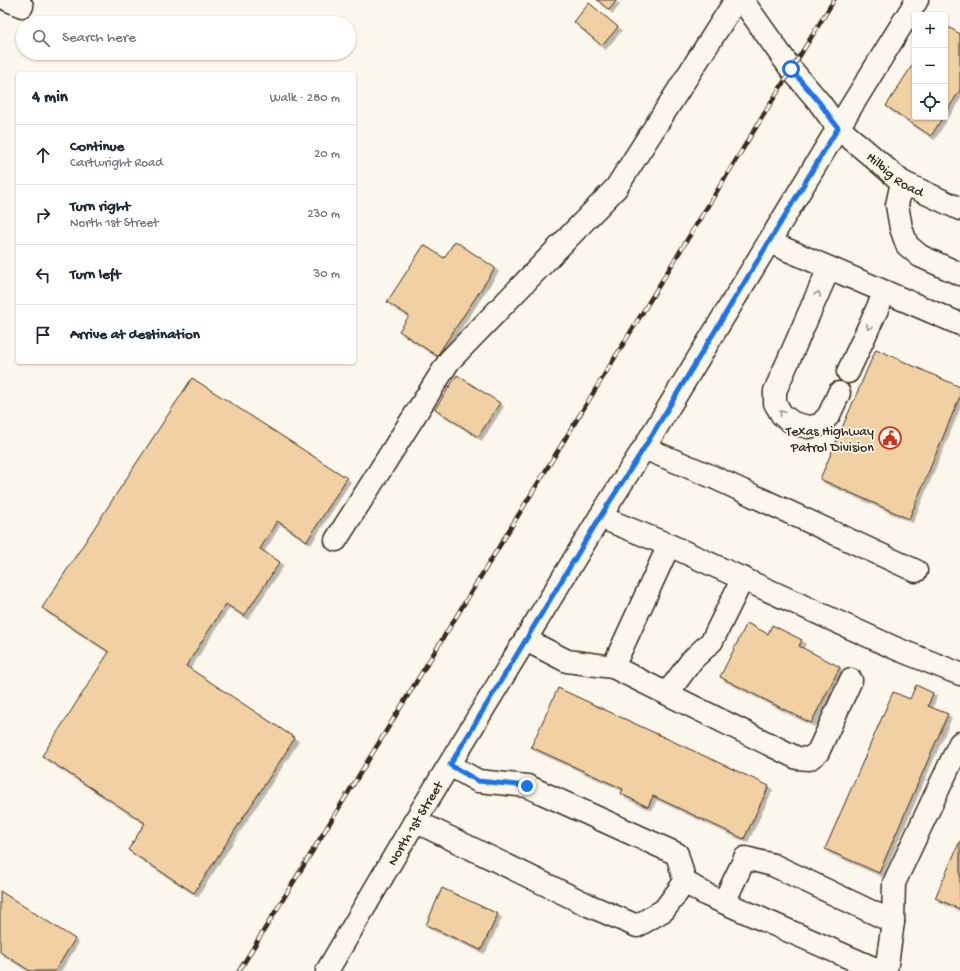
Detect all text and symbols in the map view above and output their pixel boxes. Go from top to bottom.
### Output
map controls [912,12,948,120]
button: + [912,12,948,48]
search box [16,16,356,60]
icon: search [30,27,52,49]
text: Search here [62,29,136,47]
button: − [912,48,948,84]
route start [782,60,800,78]
button: locate [912,84,948,120]
text: 4 min [32,88,68,108]
text: Walk · 280 m [270,91,340,106]
text: Continue [70,138,124,156]
icon: ahead [32,144,54,166]
text: 20 m [314,147,340,162]
street label: Hilbig Road [862,149,927,203]
text: Cartwright Road [70,156,163,171]
text: Turn right [70,198,130,216]
icon: right [32,204,54,226]
text: 230 m [307,207,340,222]
text: North 1st Street [70,216,158,231]
icon: left [32,264,54,286]
text: Turn left [70,266,121,284]
text: 30 m [314,267,340,282]
one-way arrow [813,291,821,298]
one-way arrow [866,323,874,331]
icon: arrive [32,324,54,346]
text: Arrive at destination [70,326,200,344]
one-way arrow [779,410,786,417]
place label: Texas Highway Patrol Division [785,424,874,457]
public building icon: Texas Highway Patrol Division [877,425,903,451]
route end [518,777,536,795]
street label: North 1st Street [385,778,449,869]

